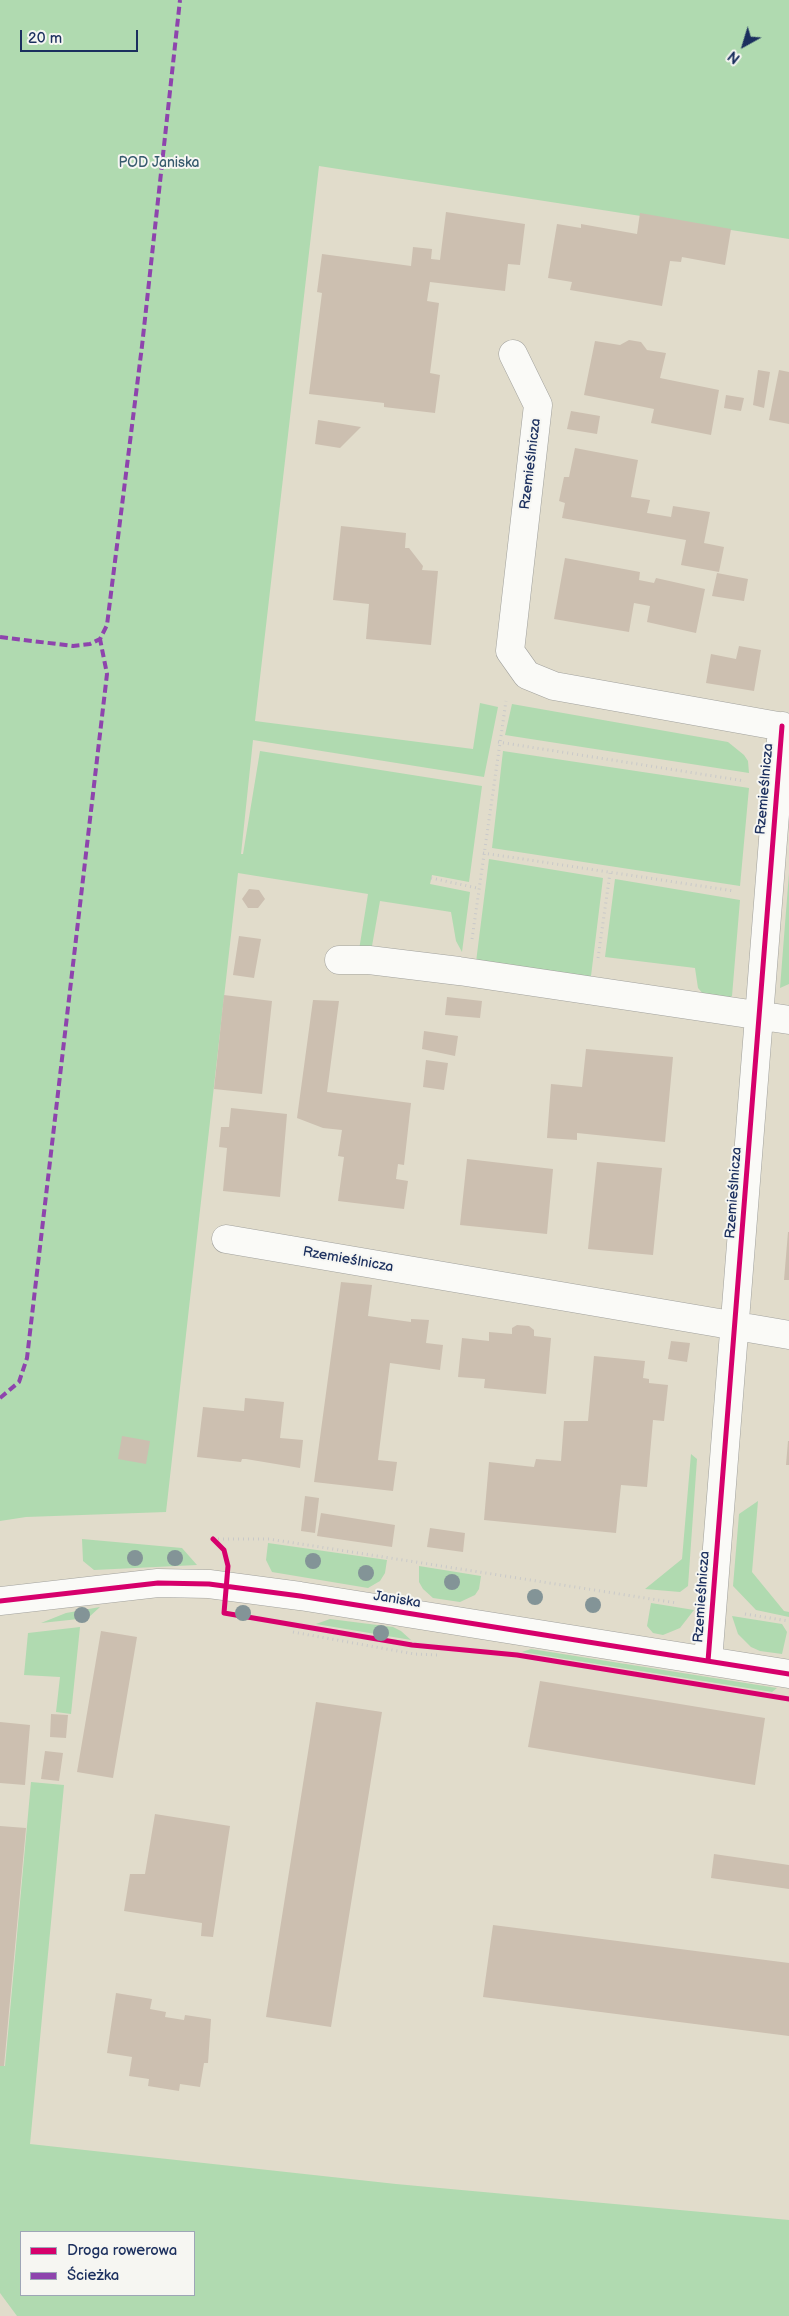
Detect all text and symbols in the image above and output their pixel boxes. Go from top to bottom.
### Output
scale bar [22,20,140,52]
north arrow [719,20,769,70]
text: 20 m [28,29,62,48]
text: N [725,47,744,67]
park label: POD Janiska [118,155,200,171]
street label: Rzemieślnicza [517,417,545,511]
street label: Rzemieślnicza [753,742,777,836]
street label: Rzemieślnicza [722,1147,746,1239]
street label: Rzemieślnicza [301,1244,395,1276]
street label: Rzemieślnicza [690,1551,714,1643]
street label: Janiska [372,1588,422,1612]
legend [20,2231,195,2296]
text: Droga rowerowa [67,2241,177,2260]
text: Ścieżka [67,2266,119,2285]

